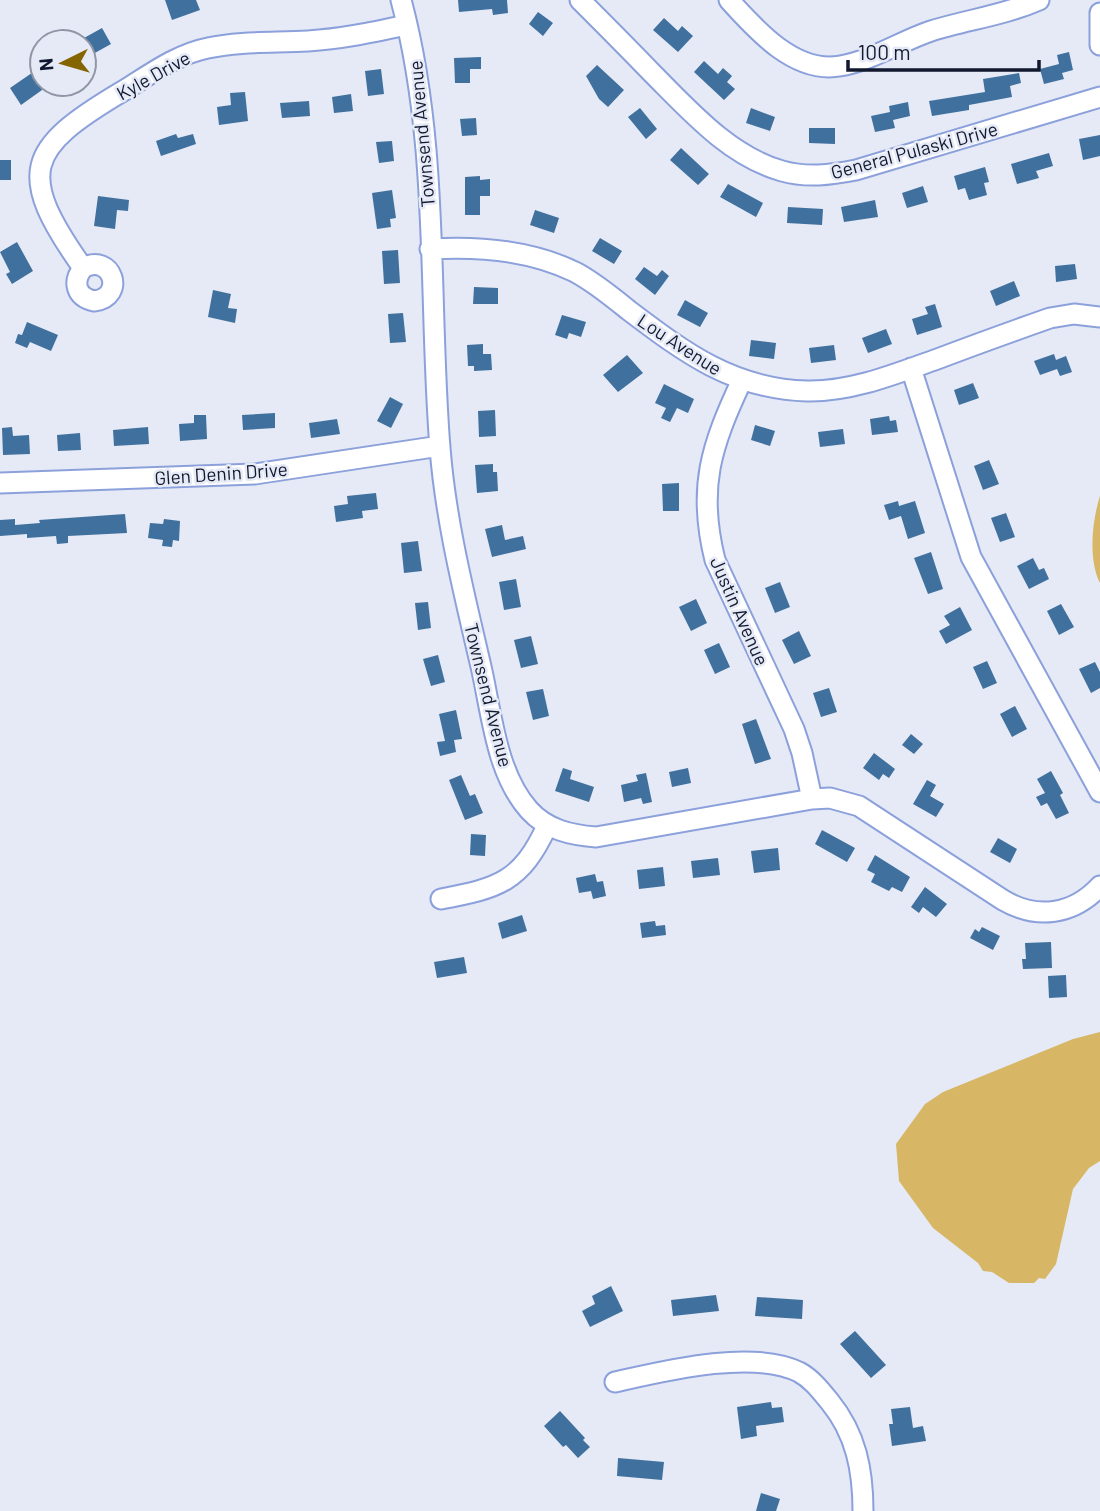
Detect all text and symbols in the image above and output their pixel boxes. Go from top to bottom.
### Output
north arrow [28,28,98,98]
scale bar [848,28,1039,72]
text: 100 m [858,39,911,64]
street label: Kyle Drive [112,45,194,105]
text: N [34,57,58,72]
street label: Townsend Avenue [403,60,439,208]
street label: General Pulaski Drive [828,117,1000,183]
street label: Lou Avenue [634,308,726,380]
street label: Glen Denin Drive [154,457,288,489]
street label: Justin Avenue [706,553,774,669]
street label: Townsend Avenue [460,621,518,769]

